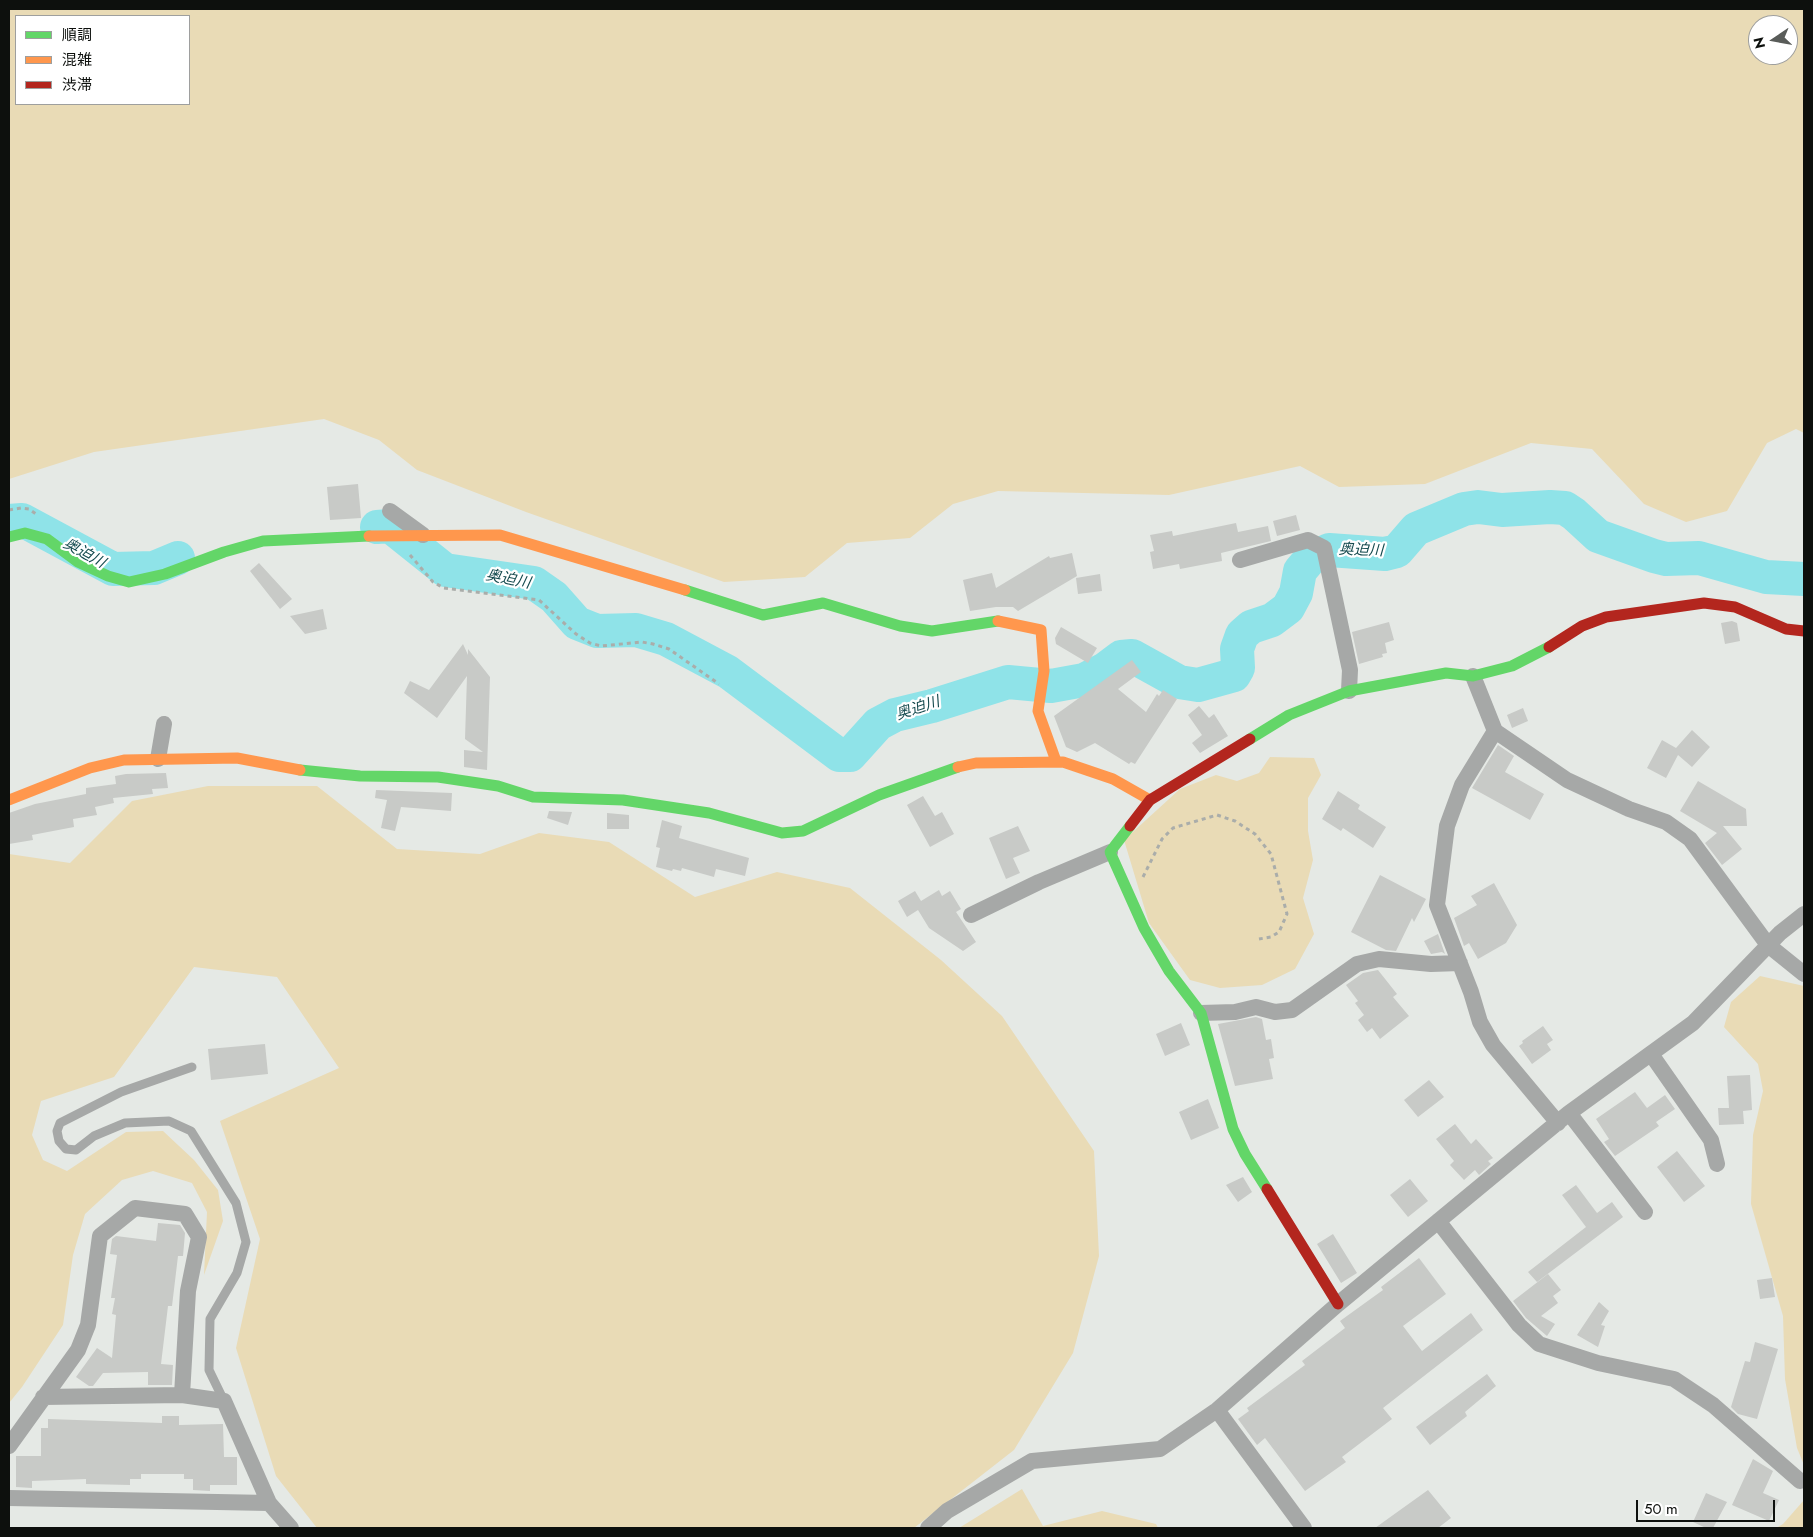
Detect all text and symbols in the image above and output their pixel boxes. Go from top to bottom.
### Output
legend [15,15,190,105]
north arrow [1748,15,1798,65]
text: 順調 [62,24,92,46]
text: N [1748,35,1770,50]
text: 混雑 [62,49,92,71]
text: 渋滞 [62,74,92,96]
water label: 奥迫川 [60,535,108,573]
water label: 奥迫川 [1338,541,1384,561]
water label: 奥迫川 [484,567,532,593]
water label: 奥迫川 [894,693,942,725]
scale bar [1638,1490,1777,1522]
text: 50 m [1644,1498,1678,1520]

